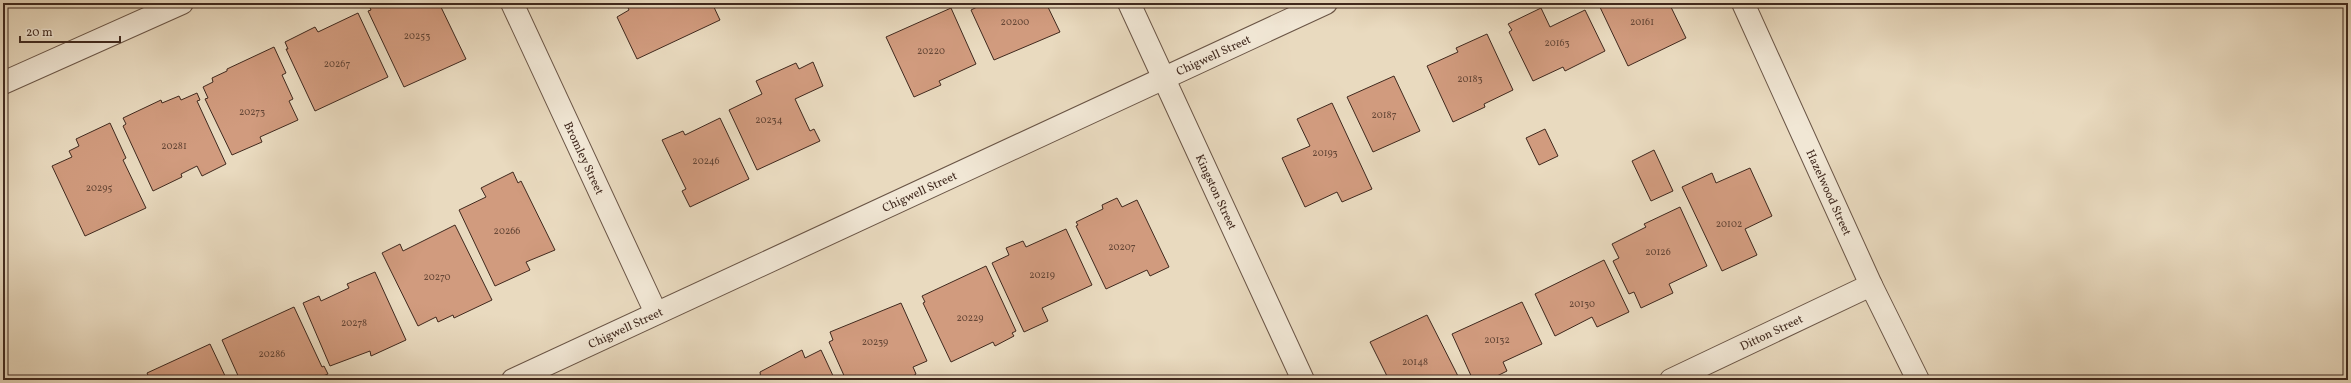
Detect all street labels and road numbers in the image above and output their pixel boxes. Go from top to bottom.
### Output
street label: Chigwell Street [1174,32,1254,80]
street label: Bromley Street [559,119,607,198]
street label: Hazelwood Street [1802,147,1855,238]
street label: Kingston Street [1191,152,1240,233]
street label: Chigwell Street [880,168,960,217]
street label: Chigwell Street [586,305,666,353]
street label: Ditton Street [1738,311,1806,355]

